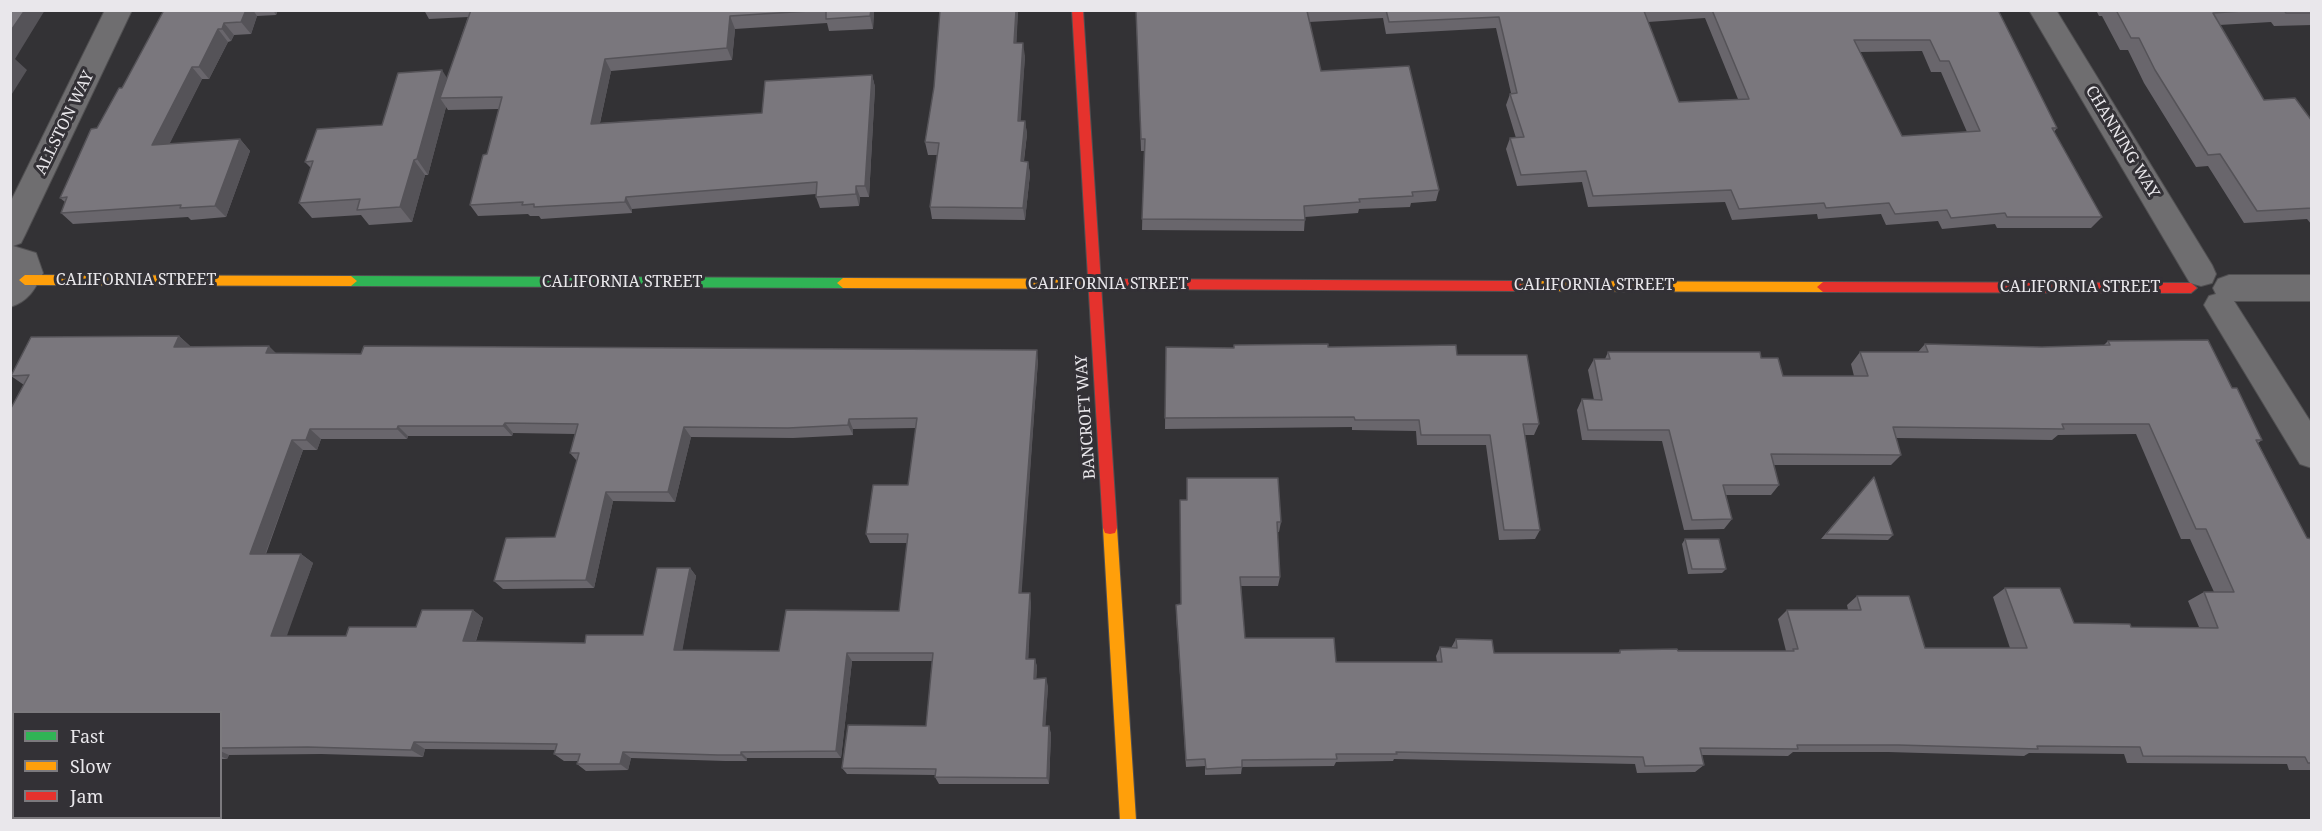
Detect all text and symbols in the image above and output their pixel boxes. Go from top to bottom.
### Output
street label: ALLSTON WAY [32,68,98,178]
street label: CHANNING WAY [2081,82,2163,202]
street label: CALIFORNIA STREET [56,270,216,290]
street label: CALIFORNIA STREET [542,272,702,292]
street label: CALIFORNIA STREET [1028,274,1188,294]
street label: CALIFORNIA STREET [1514,275,1674,295]
street label: CALIFORNIA STREET [2000,277,2160,297]
street label: BANCROFT WAY [1072,354,1100,480]
legend [12,711,222,819]
text: Fast [70,724,105,748]
text: Slow [70,754,111,778]
text: Jam [70,784,104,808]

